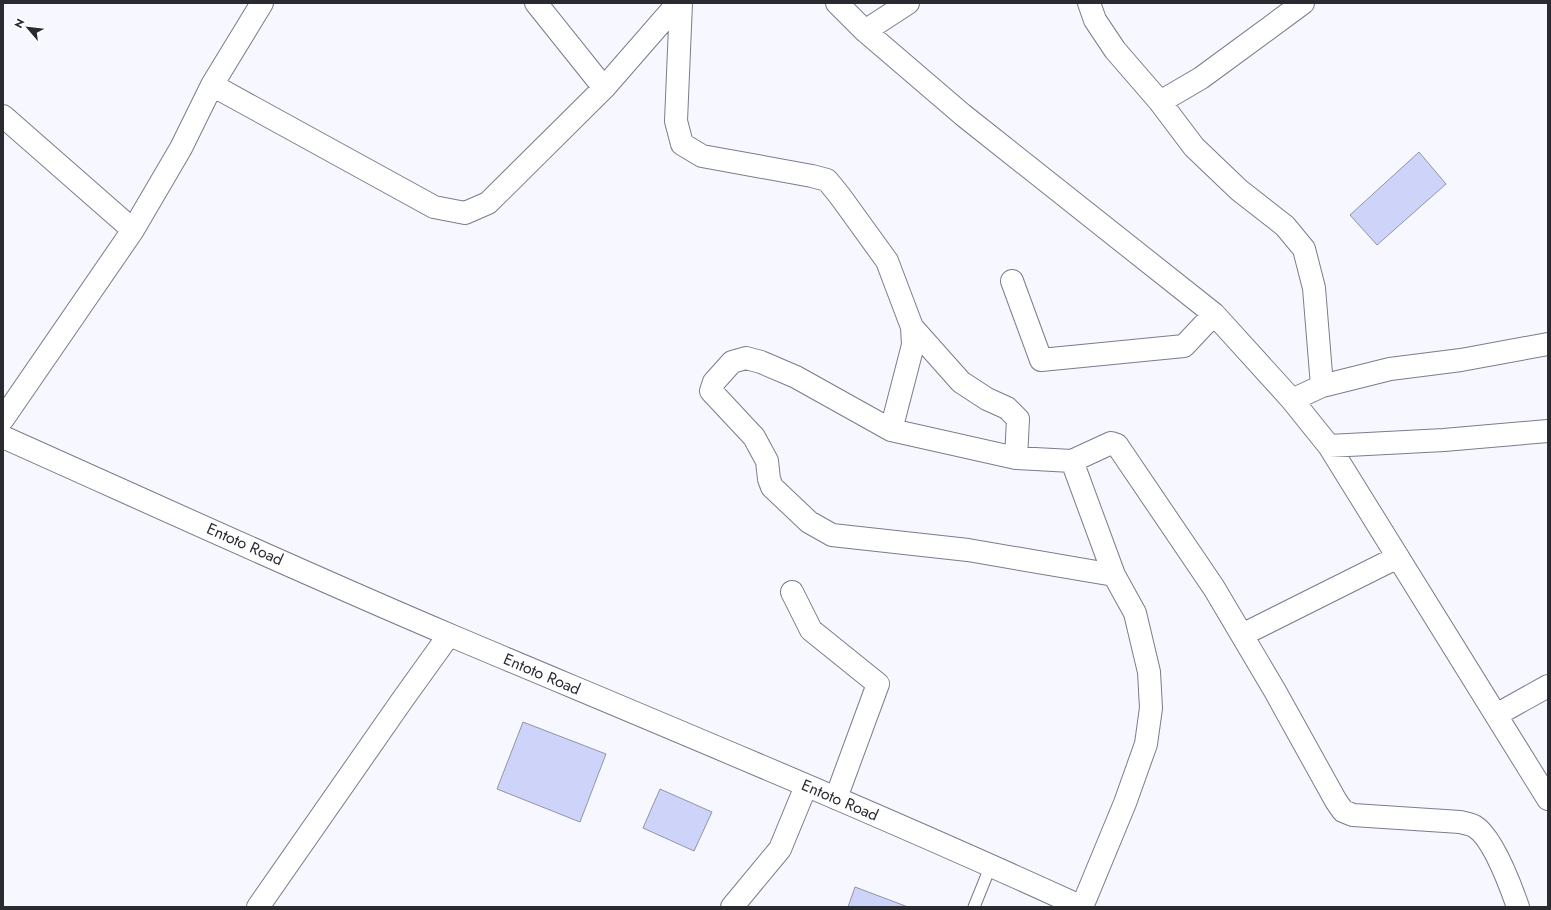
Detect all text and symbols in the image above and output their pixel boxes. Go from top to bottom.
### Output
north arrow [8,8,48,48]
text: N [10,16,28,31]
street label: Entoto Road [203,517,287,571]
street label: Entoto Road [500,647,584,701]
street label: Entoto Road [798,773,882,827]

